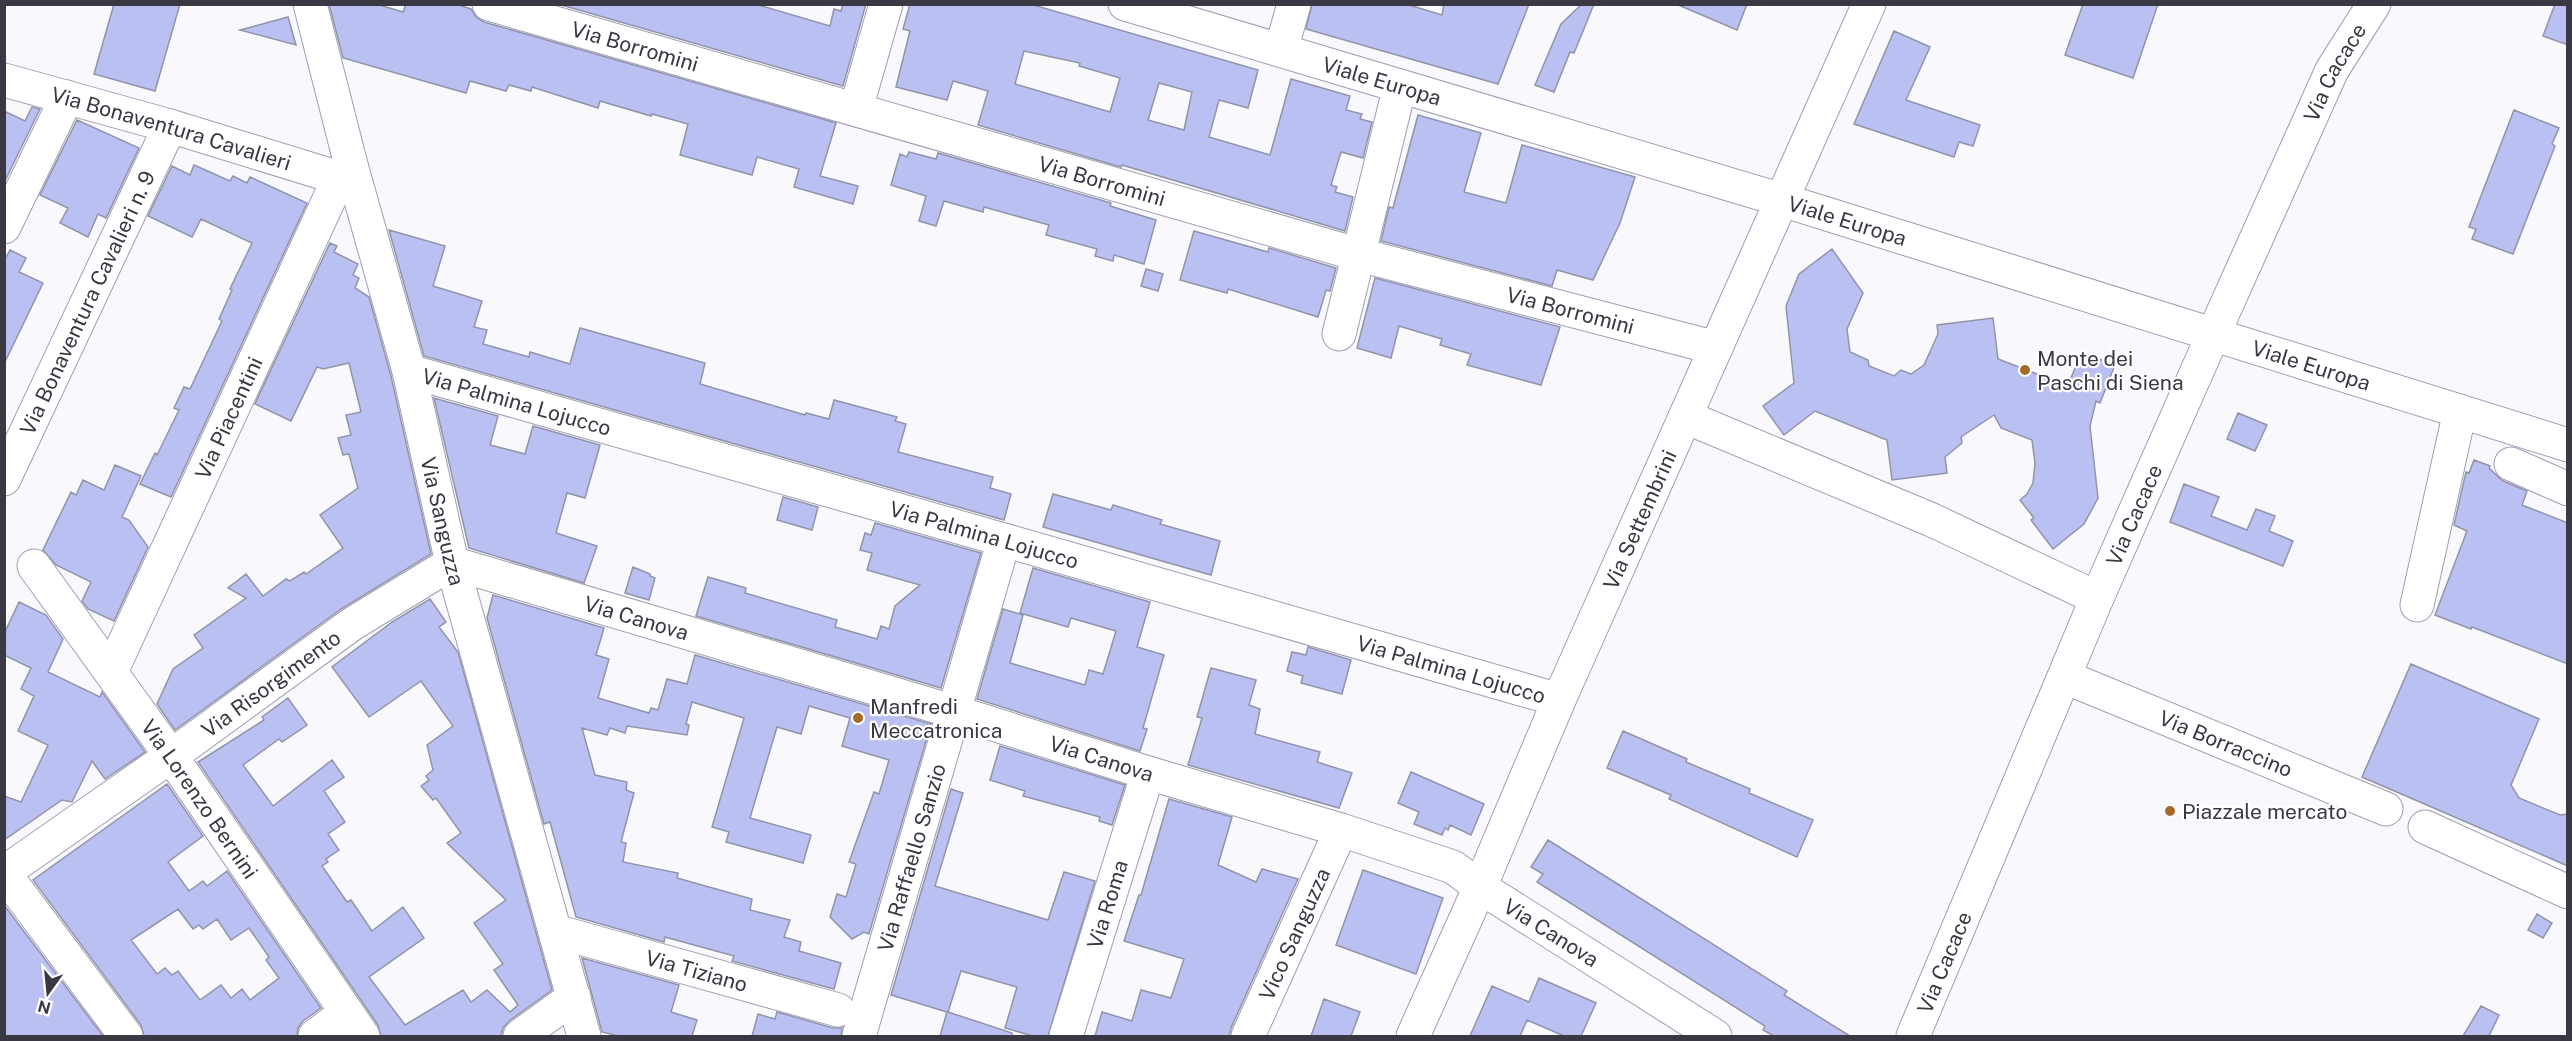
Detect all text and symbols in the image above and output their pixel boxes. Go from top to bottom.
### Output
street label: Via Borromini [569,16,702,76]
street label: Via Cacace [2298,19,2371,125]
street label: Viale Europa [1319,51,1444,110]
street label: Via Bonaventura Cavalieri [48,81,294,175]
street label: Via Borromini [1036,151,1169,211]
street label: Via Bonaventura Cavalieri n. 9 [14,167,160,439]
street label: Viale Europa [1785,190,1910,251]
street label: Via Borromini [1504,281,1637,339]
street label: Viale Europa [2249,335,2374,395]
place label: Monte dei Paschi di Siena [2037,346,2184,395]
street label: Via Piacentini [189,353,267,483]
street label: Via Palmina Lojucco [419,363,614,440]
marker: Monte dei Paschi di Siena [2018,363,2032,377]
street label: Via Settembrini [1597,446,1681,593]
street label: Via Sanguzza [416,455,470,588]
street label: Via Cacace [2100,460,2167,569]
street label: Via Palmina Lojucco [887,496,1082,573]
street label: Via Canova [581,590,692,645]
street label: Via Risorgimento [196,624,345,742]
street label: Via Palmina Lojucco [1354,630,1549,708]
place label: Manfredi Meccatronica [870,694,1002,743]
street label: Via Borraccino [2156,705,2296,782]
marker: Manfredi Meccatronica [851,711,865,725]
street label: Via Lorenzo Bernini [136,715,264,883]
street label: Via Canova [1046,730,1157,786]
street label: Via Raffaello Sanzio [872,760,951,954]
place label: Piazzale mercato [2182,799,2347,824]
marker: Piazzale mercato [2163,804,2177,818]
street label: Via Roma [1082,857,1133,952]
street label: Vico Sanguzza [1253,864,1335,1004]
street label: Via Canova [1499,893,1604,972]
street label: Via Cacace [1912,908,1976,1017]
street label: Via Tiziano [643,944,750,997]
north arrow [18,963,78,1023]
text: N [36,996,53,1018]

